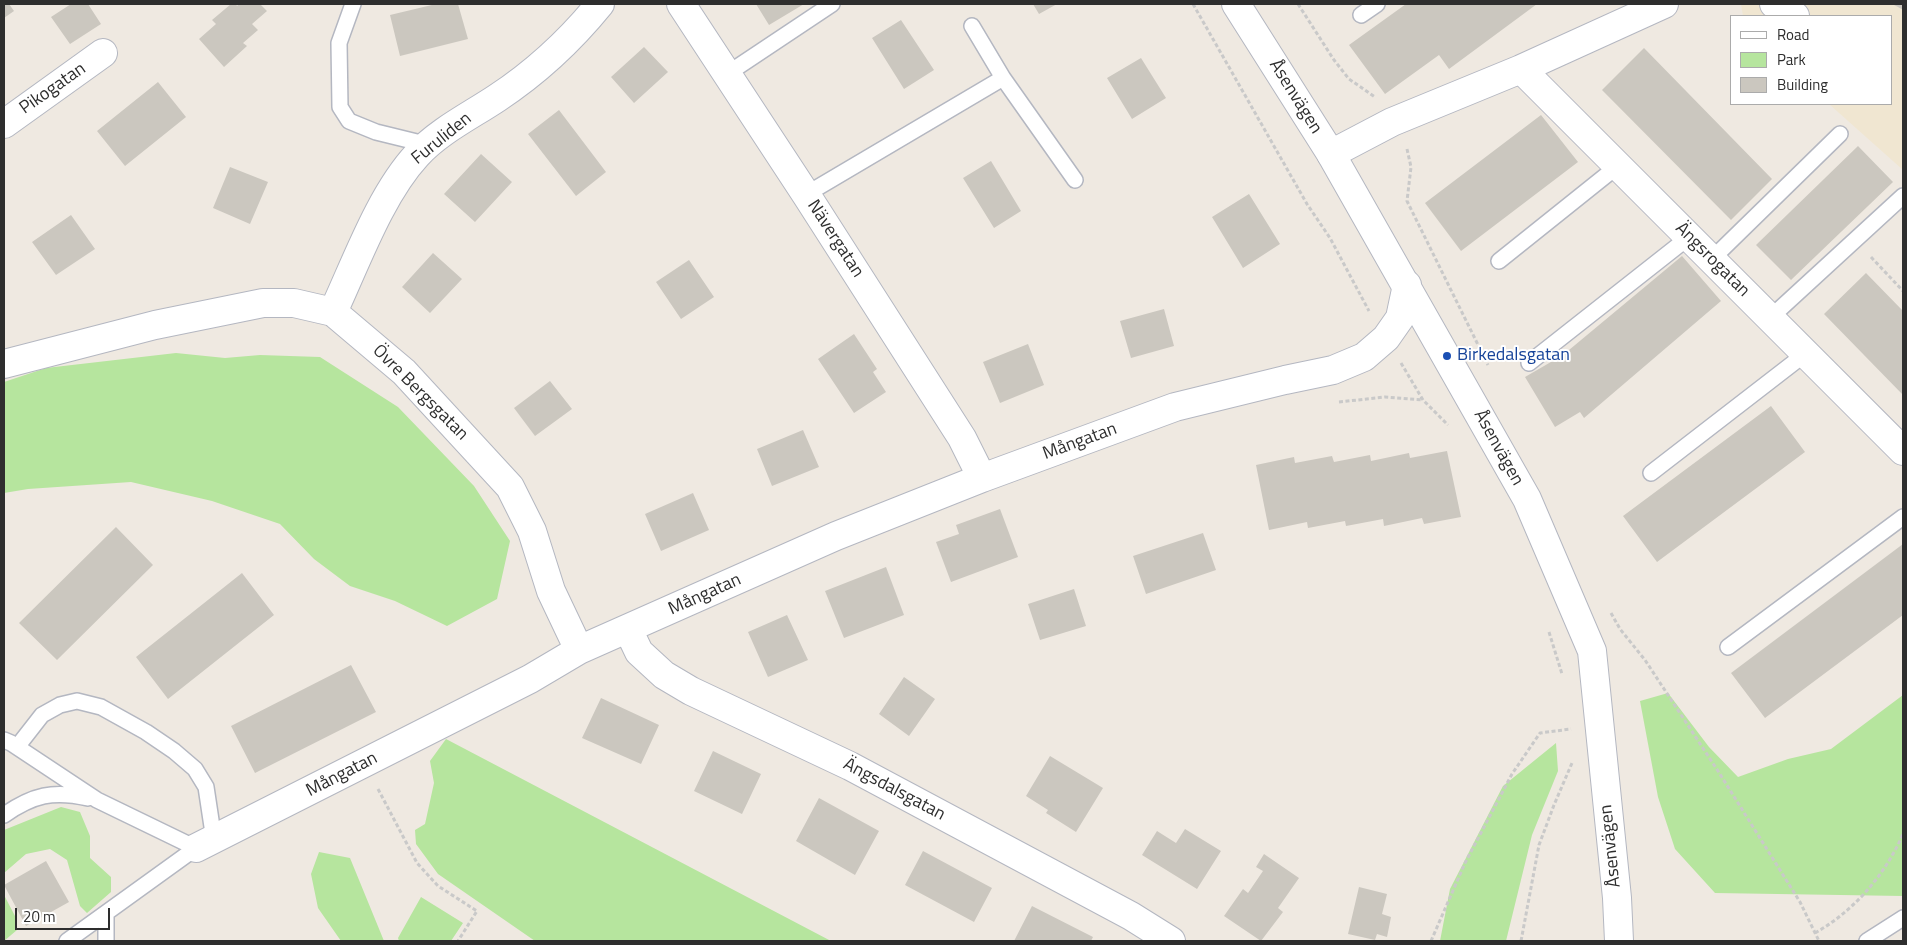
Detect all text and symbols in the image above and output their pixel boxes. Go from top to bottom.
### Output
legend [1730,15,1892,105]
text: Road [1777,23,1809,46]
text: Park [1777,48,1806,71]
street label: Åsenvägen [1264,56,1326,138]
street label: Pikogatan [16,58,90,120]
text: Building [1777,73,1828,96]
street label: Furuliden [408,108,476,170]
street label: Nävergatan [802,196,868,282]
street label: Ängsrogatan [1670,218,1754,302]
street label: Övre Bergsgatan [368,341,472,445]
place label: Birkedalsgatan [1457,345,1570,367]
marker: Birkedalsgatan [1441,350,1453,362]
street label: Åsenvägen [1468,406,1528,490]
street label: Mångatan [1040,419,1120,465]
street label: Mångatan [665,569,745,621]
street label: Mångatan [303,748,381,802]
street label: Ängsdalsgatan [839,754,949,826]
street label: Åsenvägen [1596,803,1626,889]
scale bar [18,898,112,930]
text: 20 m [23,905,56,928]

